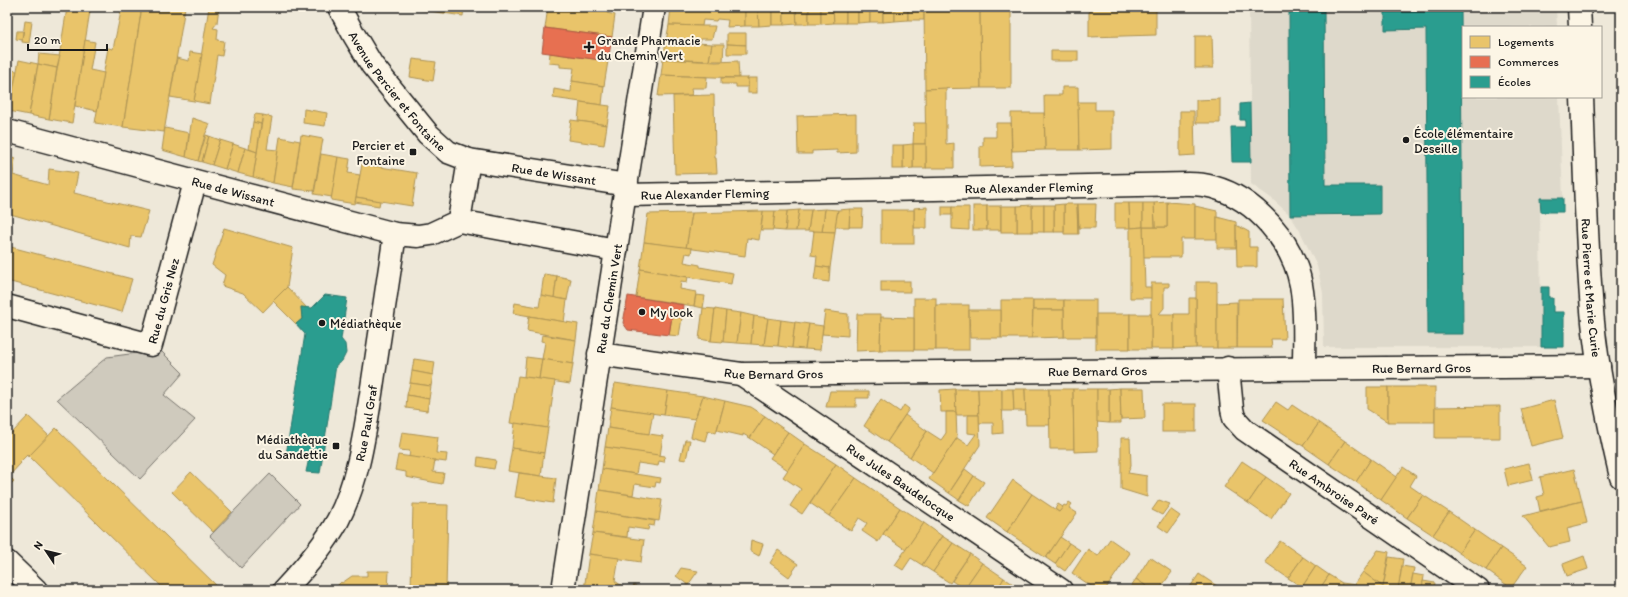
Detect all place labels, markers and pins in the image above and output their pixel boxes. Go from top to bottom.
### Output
place label: Grande Pharmacie du Chemin Vert [597,33,700,63]
marker: Grande Pharmacie du Chemin Vert [584,42,594,52]
place label: École élémentaire Deseille [1414,126,1513,156]
marker: École élémentaire Deseille [1401,135,1411,145]
place label: Percier et Fontaine [352,137,405,168]
marker: Percier et Fontaine [408,147,418,157]
place label: My look [650,305,693,320]
marker: My look [637,307,647,317]
place label: Médiathèque [330,316,401,331]
marker: Médiathèque [317,318,327,328]
place label: Médiathèque du Sandettie [257,432,328,462]
marker: Médiathèque du Sandettie [331,441,341,451]

